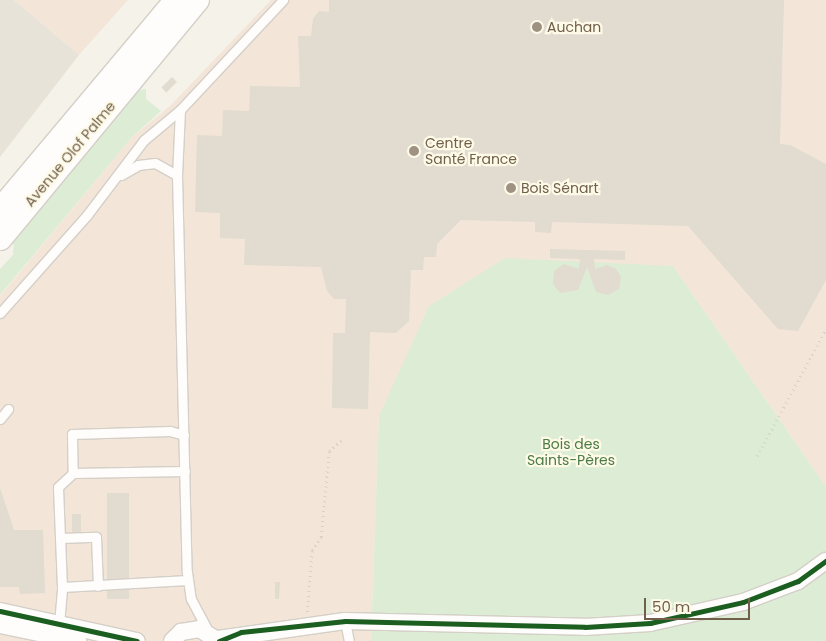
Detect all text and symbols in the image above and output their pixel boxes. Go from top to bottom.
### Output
place label: Auchan [547,19,601,35]
marker: Auchan [531,21,543,33]
street label: Avenue Olof Palme [21,98,119,210]
place label: Centre Santé France [425,135,517,168]
marker: Centre Santé France [407,144,421,158]
place label: Bois Sénart [521,180,599,196]
marker: Bois Sénart [505,182,517,194]
park label: Bois des Saints-Pères [527,436,615,468]
scale bar [646,588,752,620]
text: 50 m [652,596,690,617]

